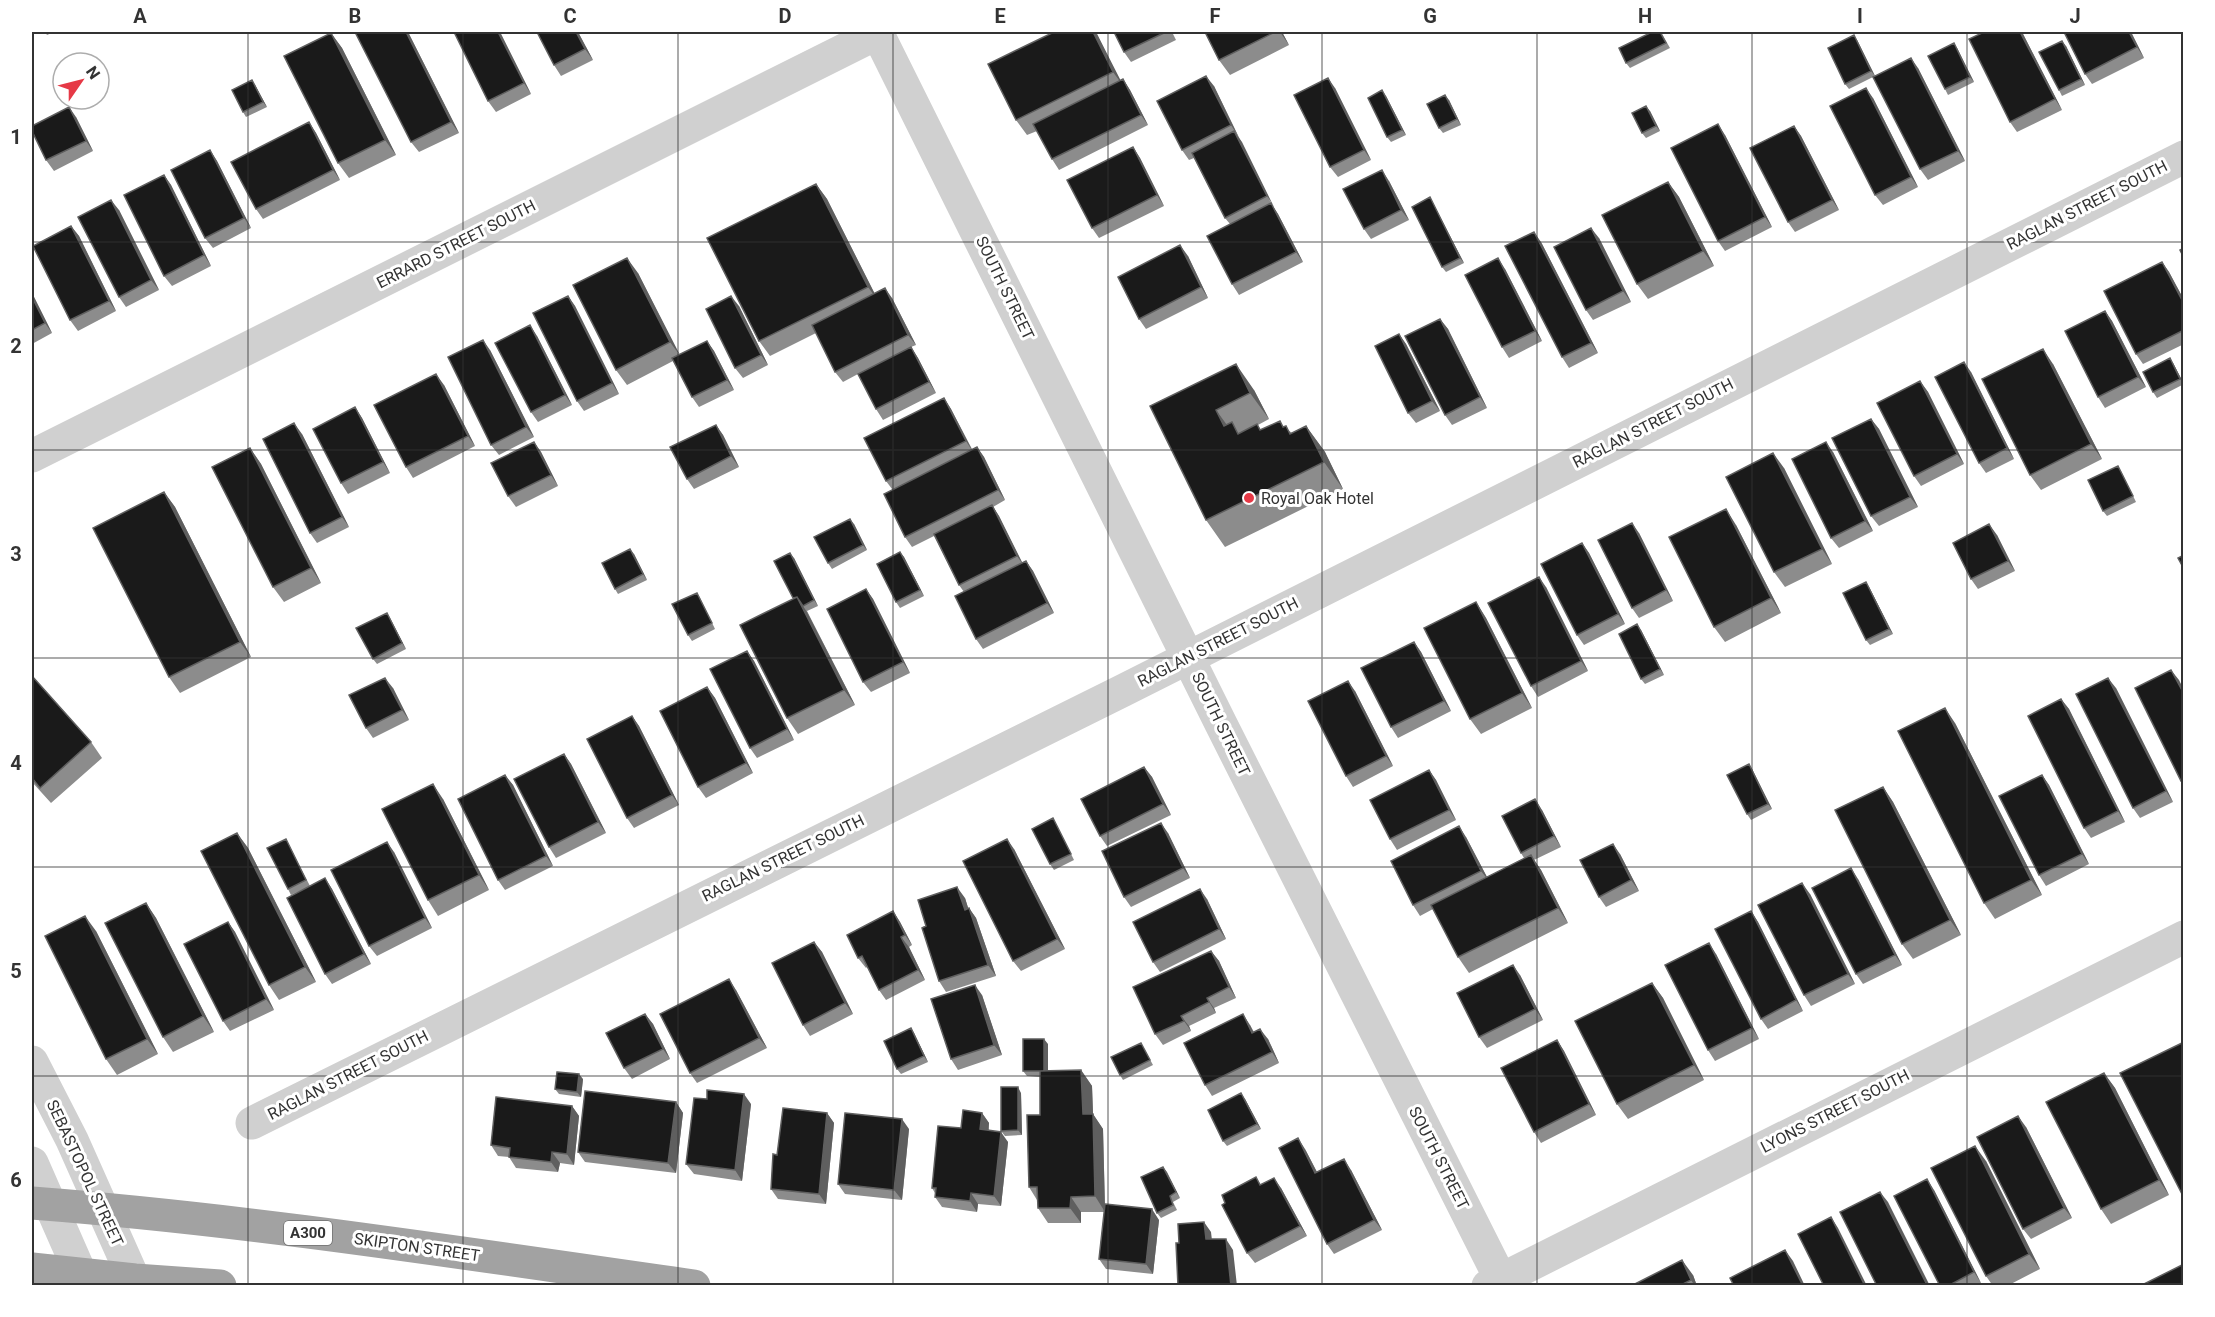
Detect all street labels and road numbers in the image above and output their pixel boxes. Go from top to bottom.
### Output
street label: RAGLAN STREET SOUTH [2003,156,2171,254]
street label: ERRARD STREET SOUTH [373,196,539,292]
street label: SOUTH STREET [972,233,1038,343]
street label: RAGLAN STREET SOUTH [1569,374,1737,472]
street label: RAGLAN STREET SOUTH [1134,593,1302,691]
street label: SOUTH STREET [1188,669,1254,779]
street label: RAGLAN STREET SOUTH [699,810,867,906]
street label: RAGLAN STREET SOUTH [264,1026,432,1124]
street label: LYONS STREET SOUTH [1757,1065,1913,1157]
street label: SEBASTOPOL STREET [43,1097,127,1250]
street label: SOUTH STREET [1405,1104,1473,1213]
road number: A300 [284,1221,332,1245]
street label: SKIPTON STREET [353,1229,481,1265]

